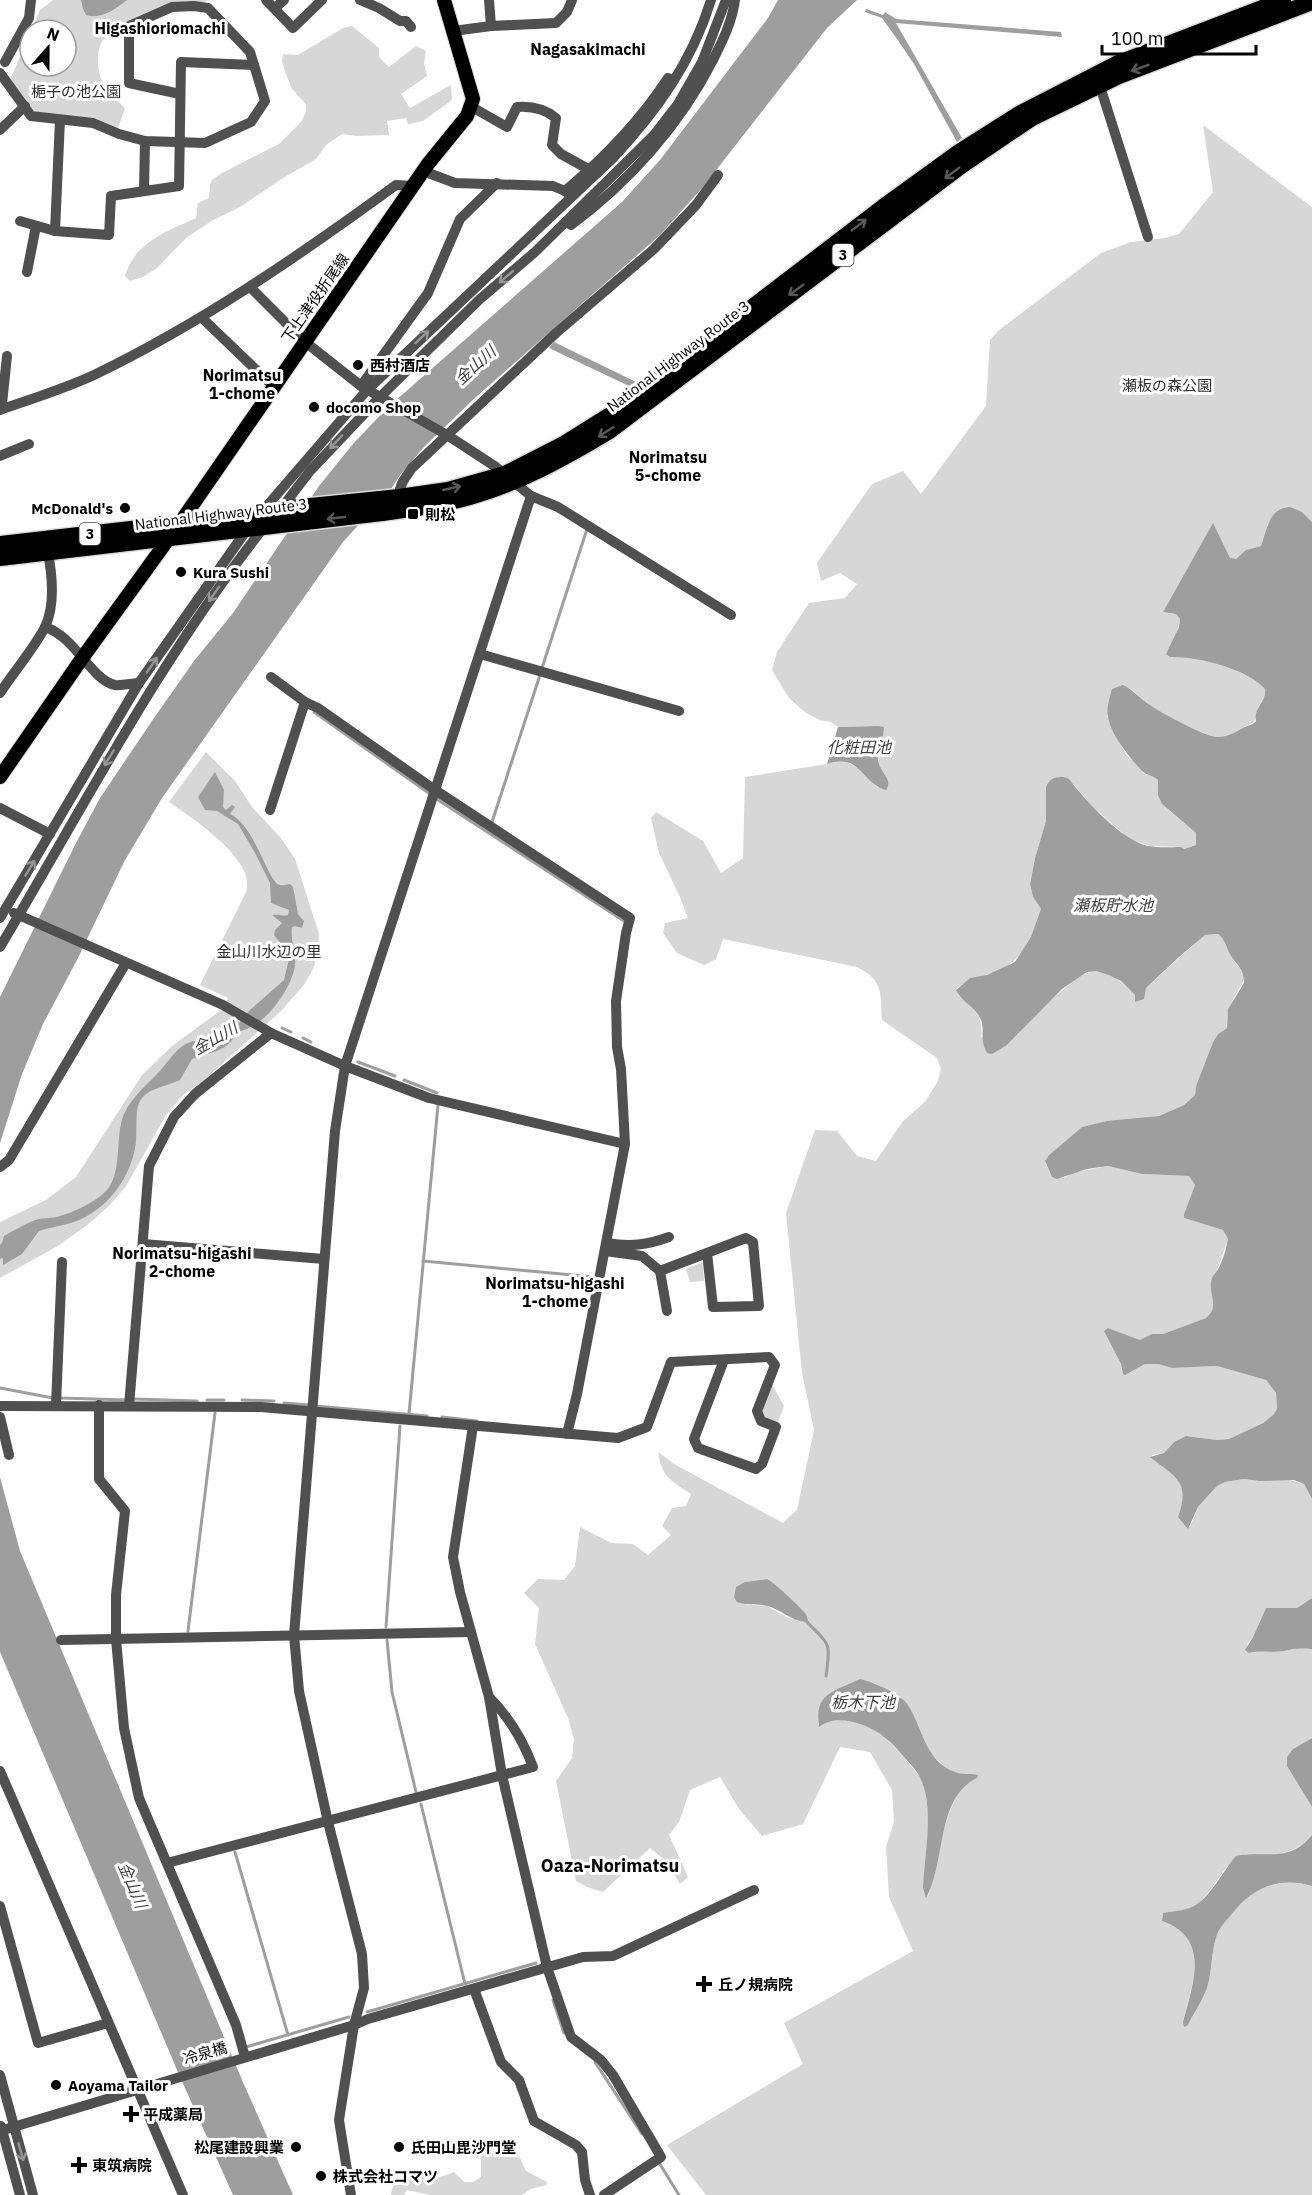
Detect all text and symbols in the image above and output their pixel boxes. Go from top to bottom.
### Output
north arrow [18,18,78,78]
district label: Higashioriomachi [94,18,226,38]
scale bar [1102,18,1256,56]
text: N [44,23,62,45]
text: 100 m [1111,27,1163,50]
district label: Nagasakimachi [530,39,646,59]
one-way arrow [1131,63,1150,74]
park label: 梔子の池公園 [31,82,121,101]
one-way arrow [944,167,960,180]
one-way arrow [851,219,867,231]
road number: 3 [832,244,854,266]
street label: 下上津役折尾線 [277,250,353,346]
one-way arrow [499,270,514,284]
one-way arrow [788,284,804,296]
street label: National Highway Route 3 [603,296,753,416]
one-way arrow [415,330,430,344]
water label: 金山川 [450,340,501,388]
place label: 西村酒店 [370,356,430,375]
marker: 西村酒店 [351,358,365,372]
district label: Norimatsu 1-chome [203,365,281,403]
park label: 瀬板の森公園 [1122,376,1212,395]
place label: docomo Shop [326,398,421,417]
marker: docomo Shop [307,400,321,414]
one-way arrow [598,426,615,439]
one-way arrow [329,435,344,450]
district label: Norimatsu 5-chome [629,447,707,485]
one-way arrow [442,482,461,494]
street label: National Highway Route 3 [134,494,308,534]
place label: McDonald's [31,499,113,518]
marker: McDonald's [118,501,132,515]
place label: 則松 [425,505,455,524]
marker: 則松 [406,507,420,521]
one-way arrow [326,513,346,524]
road number: 3 [80,523,100,545]
place label: Kura Sushi [193,563,269,582]
marker: Kura Sushi [174,565,188,579]
one-way arrow [208,585,220,602]
one-way arrow [146,657,158,673]
water label: 化粧田池 [827,737,893,757]
one-way arrow [103,749,115,766]
one-way arrow [24,860,36,877]
water label: 瀬板貯水池 [1073,895,1155,915]
park label: 金山川水辺の里 [216,942,322,961]
water label: 金山川 [189,1016,243,1059]
district label: Norimatsu-higashi 2-chome [112,1243,252,1281]
district label: Norimatsu-higashi 1-chome [485,1273,625,1311]
water label: 栃木下池 [831,1692,897,1712]
district label: Oaza-Norimatsu [541,1854,679,1877]
water label: 金山川 [114,1859,152,1913]
marker: 丘ノ規病院 [695,1975,713,1993]
place label: 丘ノ規病院 [718,1975,793,1994]
street label: 冷泉橋 [181,2038,229,2068]
place label: Aoyama Tailor [68,2076,168,2095]
marker: Aoyama Tailor [49,2078,63,2092]
place label: 平成薬局 [143,2105,203,2124]
marker: 平成薬局 [124,2107,138,2121]
place label: 松尾建設興業 [194,2138,284,2157]
place label: 氏田山毘沙門堂 [411,2138,516,2157]
marker: 松尾建設興業 [289,2140,303,2154]
marker: 氏田山毘沙門堂 [392,2140,406,2154]
one-way arrow [16,2142,27,2161]
marker: 東筑病院 [70,2156,88,2174]
place label: 東筑病院 [92,2156,152,2175]
place label: 株式会社コマツ [333,2167,438,2186]
marker: 株式会社コマツ [314,2169,328,2183]

